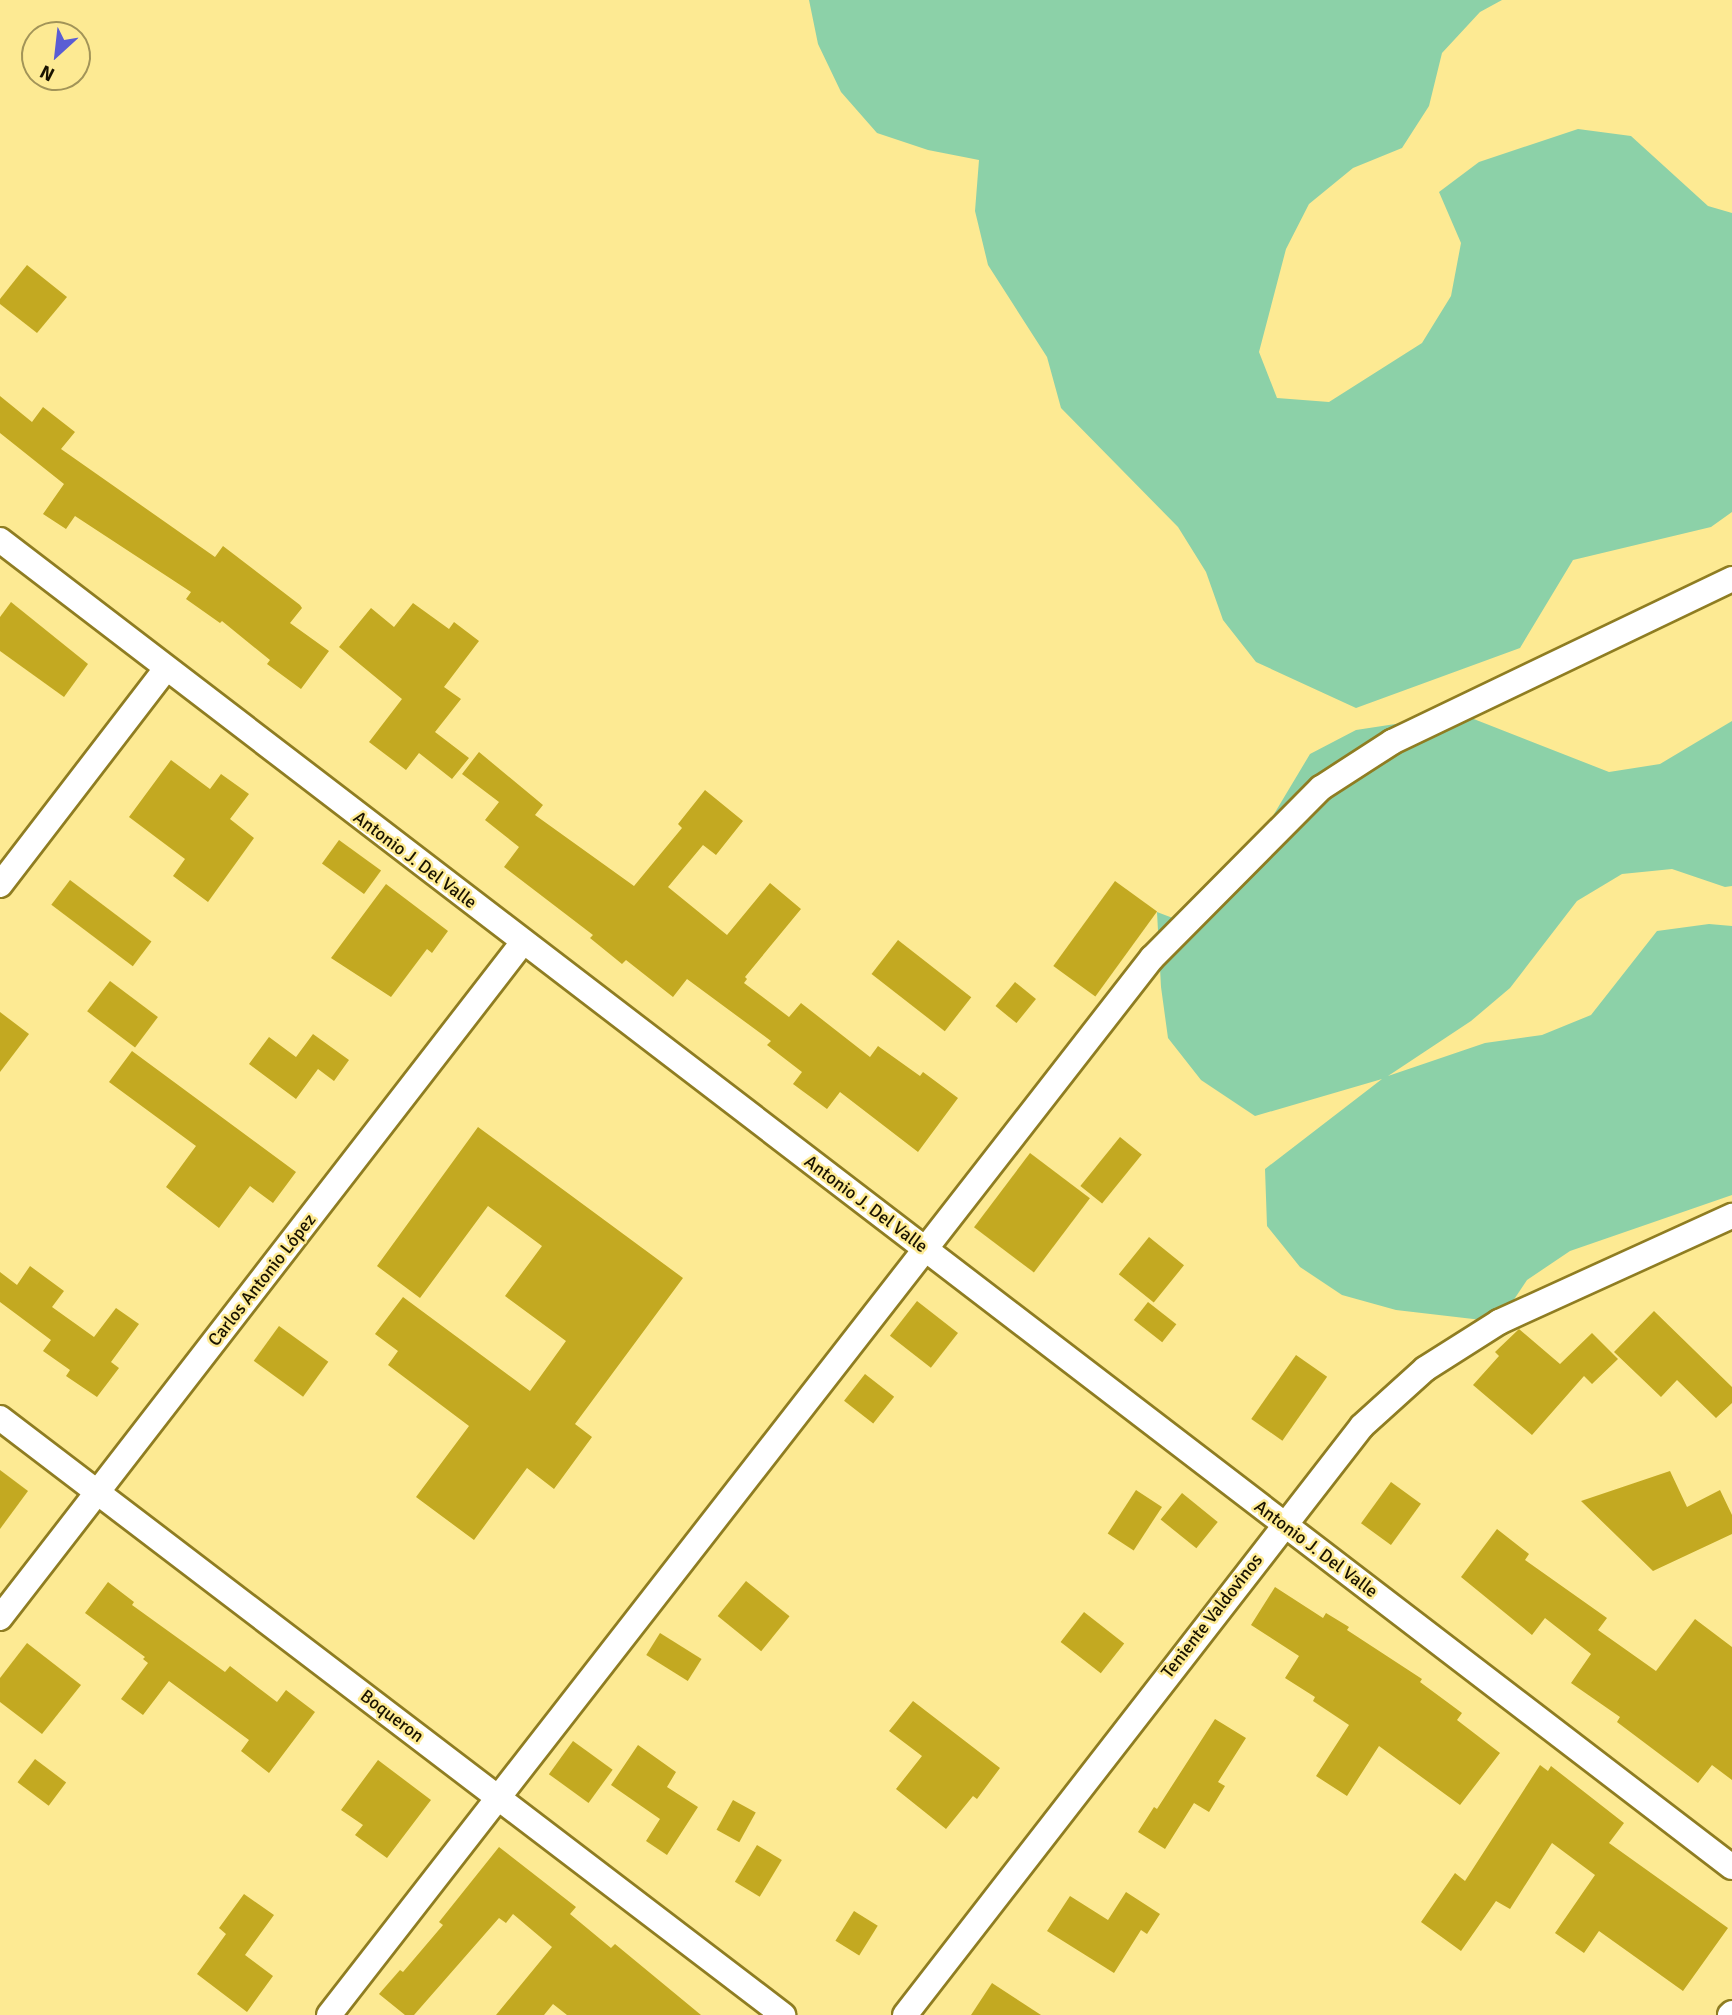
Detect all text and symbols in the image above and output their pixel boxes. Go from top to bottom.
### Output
north arrow [21,21,91,91]
text: N [36,59,59,87]
street label: Antonio J. Del Valle [349,807,481,913]
street label: Antonio J. Del Valle [800,1151,932,1257]
street label: Carlos Antonio López [204,1210,320,1350]
street label: Antonio J. Del Valle [1250,1496,1382,1602]
street label: Teniente Valdovinos [1157,1550,1267,1682]
street label: Boqueron [356,1685,428,1747]

